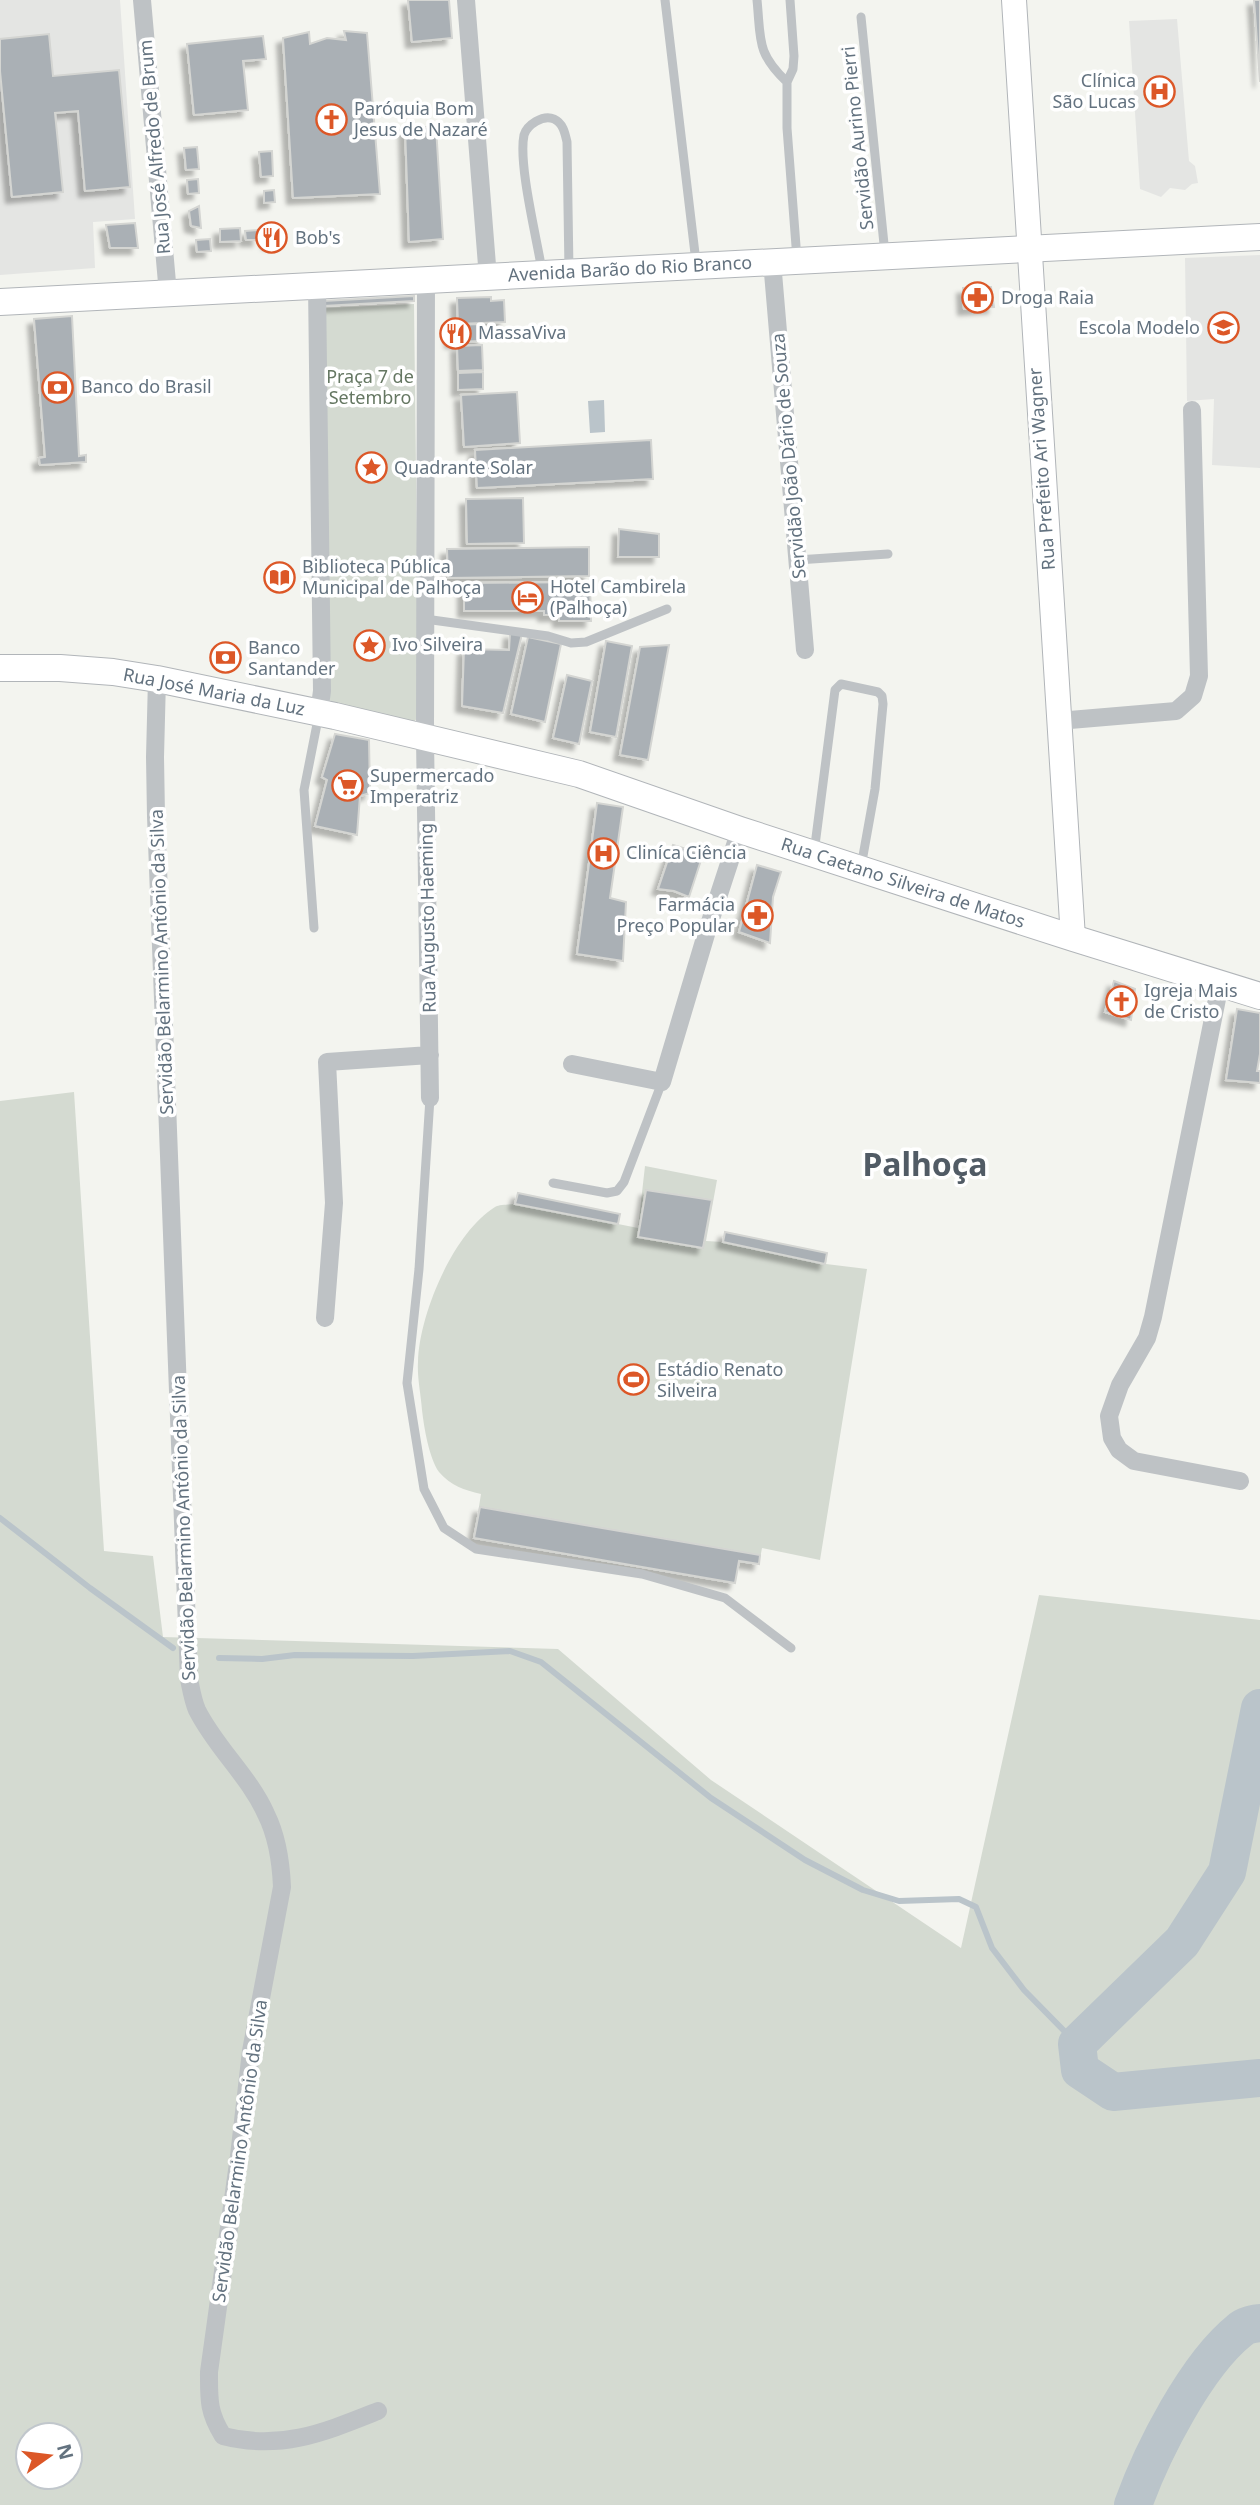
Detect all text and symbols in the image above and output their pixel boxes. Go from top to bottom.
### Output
street label: Rua José Alfredo de Brum [133,39,175,256]
street label: Servidão Aurino Pierri [835,45,879,231]
place label: Clínica São Lucas [1053,68,1136,113]
hospital icon: Clínica São Lucas [1142,74,1176,108]
place label: Paróquia Bom Jesus de Nazaré [352,96,488,141]
church icon: Paróquia Bom Jesus de Nazaré [314,102,348,136]
restaurant icon: Bob's [255,221,289,255]
place label: Bob's [295,225,341,249]
street label: Avenida Barão do Rio Branco [507,250,753,286]
pharmacy icon: Droga Raia [961,281,995,315]
place label: Droga Raia [1001,285,1094,309]
school or university icon: Escola Modelo [1206,311,1240,345]
place label: Escola Modelo [1078,315,1200,339]
restaurant icon: MassaViva [438,316,472,350]
place label: MassaViva [478,320,566,344]
street label: Servidão João Dário de Souza [765,332,811,580]
park label: Praça 7 de Setembro [326,364,414,409]
street label: Rua Prefeito Ari Wagner [1022,367,1060,571]
bank icon: Banco do Brasil [41,370,75,404]
place label: Banco do Brasil [81,374,212,398]
place icon: Quadrante Solar [354,451,388,485]
place label: Quadrante Solar [394,455,533,479]
place label: Biblioteca Pública Municipal de Palhoça [302,554,481,599]
library icon: Biblioteca Pública Municipal de Palhoça [262,560,296,594]
place label: Hotel Cambirela (Palhoça) [550,574,686,619]
hotel icon: Hotel Cambirela (Palhoça) [510,580,544,614]
place icon: Ivo Silveira [352,628,386,662]
place label: Ivo Silveira [392,632,483,656]
place label: Banco Santander [248,635,336,680]
bank icon: Banco Santander [208,641,242,675]
street label: Rua José Maria da Luz [121,662,307,720]
place label: Supermercado Imperatriz [370,763,494,808]
supermarket icon: Supermercado Imperatriz [330,769,364,803]
street label: Servidão Belarmino Antônio da Silva [144,809,178,1115]
street label: Rua Augusto Haeming [413,823,441,1013]
street label: Rua Caetano Silveira de Matos [778,831,1028,933]
hospital icon: Cliníca Ciência [586,836,620,870]
place label: Cliníca Ciência [626,840,747,864]
place label: Farmácia Preço Popular [617,892,736,937]
pharmacy icon: Farmácia Preço Popular [741,898,775,932]
place label: Igreja Mais de Cristo [1144,978,1238,1023]
church icon: Igreja Mais de Cristo [1104,984,1138,1018]
district label: Palhoça [862,1142,988,1185]
place label: Estádio Renato Silveira [657,1357,783,1402]
sports icon: Estádio Renato Silveira [617,1363,651,1397]
street label: Servidão Belarmino Antônio da Silva [166,1375,200,1681]
street label: Servidão Belarmino Antônio da Silva [206,1998,272,2304]
north arrow [14,2421,84,2491]
text: N [51,2441,80,2463]

